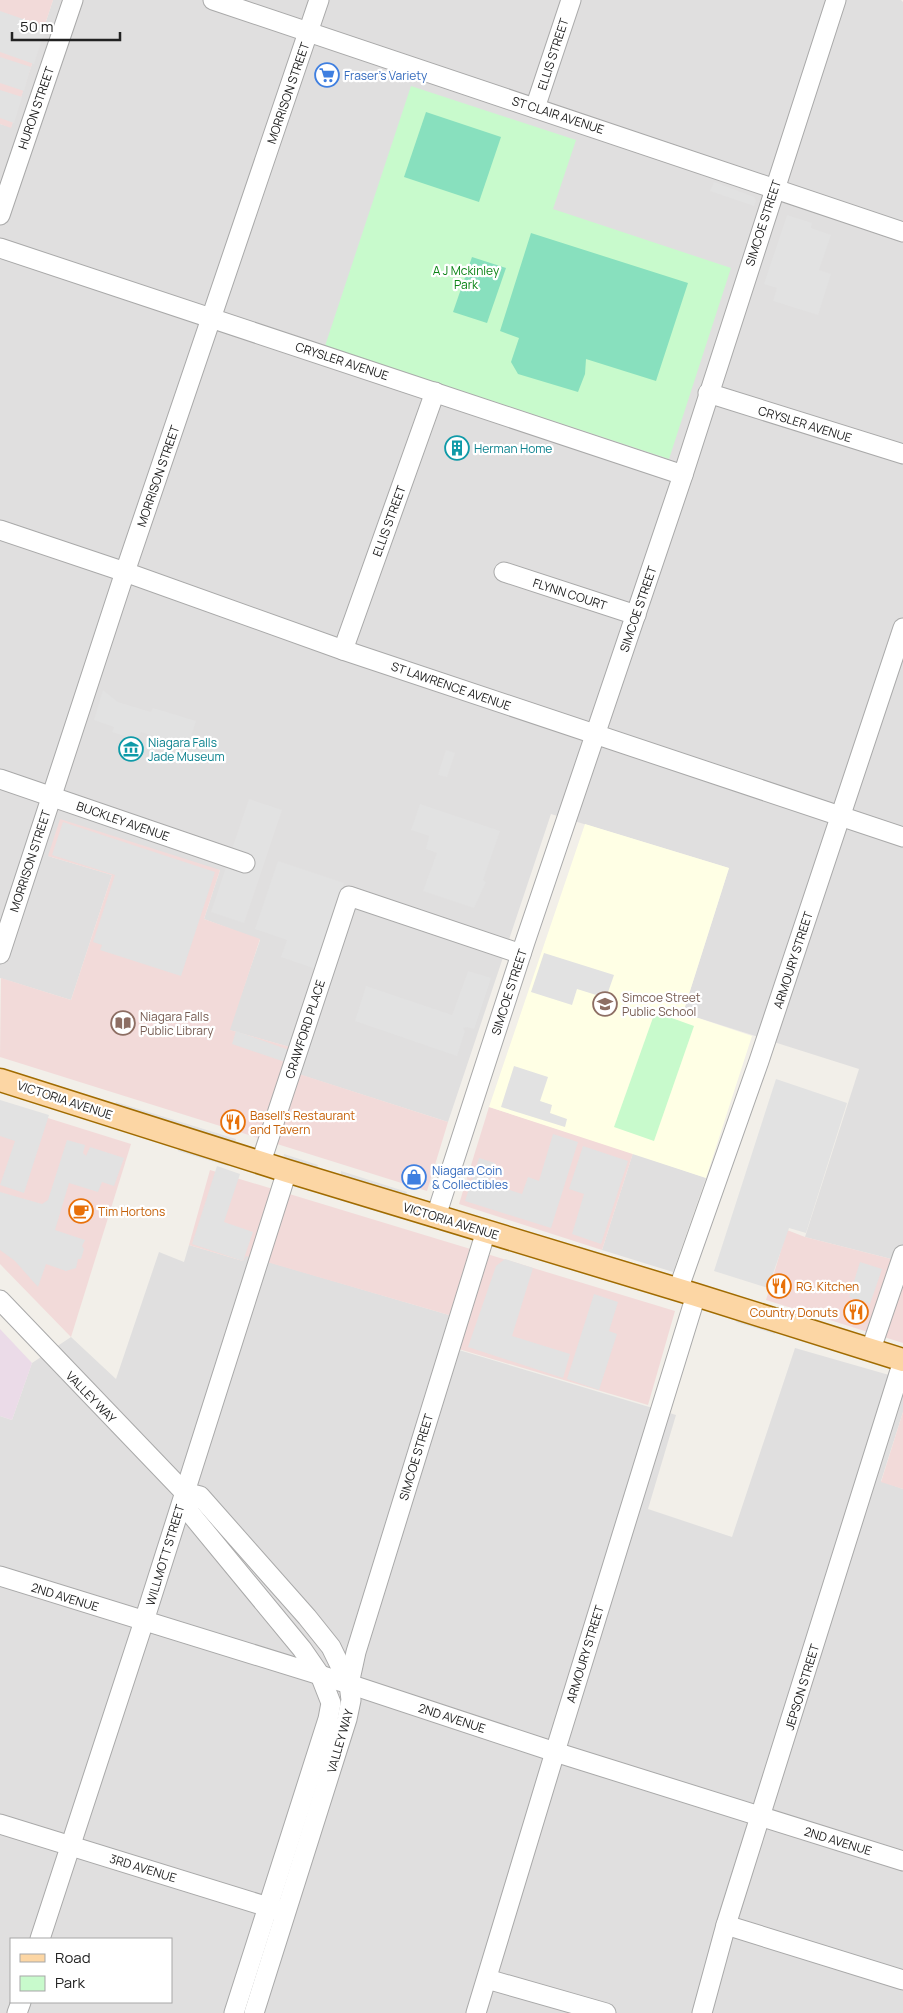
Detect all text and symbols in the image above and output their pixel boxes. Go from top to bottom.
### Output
scale bar [12,10,120,42]
street label: ELLIS STREET [533,15,573,92]
text: 50 m [20,16,54,37]
street label: MORRISON STREET [263,39,314,146]
supermarket icon: Fraser's Variety [314,62,340,88]
street label: HURON STREET [14,64,58,152]
place label: Fraser's Variety [344,67,428,84]
street label: ST CLAIR AVENUE [510,92,606,138]
street label: SIMCOE STREET [741,177,785,268]
park label: A J Mckinley Park [433,262,500,293]
street label: CRYSLER AVENUE [293,338,391,384]
street label: CRYSLER AVENUE [756,402,854,446]
street label: MORRISON STREET [133,422,184,529]
building icon: Herman Home [444,435,470,461]
place label: Herman Home [474,440,552,457]
street label: ELLIS STREET [368,482,410,559]
street label: SIMCOE STREET [615,563,661,654]
street label: FLYNN COURT [531,574,610,614]
street label: ST LAWRENCE AVENUE [389,658,513,715]
place label: Niagara Falls Jade Museum [148,734,225,765]
museum icon: Niagara Falls Jade Museum [118,736,144,762]
street label: BUCKLEY AVENUE [74,797,172,845]
street label: MORRISON STREET [5,807,55,914]
street label: ARMOURY STREET [769,908,817,1011]
street label: SIMCOE STREET [487,946,531,1037]
street label: CRAWFORD PLACE [281,977,329,1081]
place label: Simcoe Street Public School [622,989,701,1020]
school or university icon: Simcoe Street Public School [592,991,618,1017]
place label: Niagara Falls Public Library [140,1008,214,1039]
library icon: Niagara Falls Public Library [110,1010,136,1036]
street label: VICTORIA AVENUE [15,1077,115,1123]
place label: Basell's Restaurant and Tavern [250,1107,355,1138]
restaurant icon: Basell's Restaurant and Tavern [220,1109,246,1135]
place label: Niagara Coin & Collectibles [432,1162,508,1193]
shop icon: Niagara Coin & Collectibles [401,1164,427,1190]
cafe icon: Tim Hortons [68,1198,94,1224]
street label: VICTORIA AVENUE [401,1198,501,1244]
place label: Tim Hortons [98,1203,165,1220]
restaurant icon: RG. Kitchen [766,1273,792,1299]
place label: RG. Kitchen [796,1278,859,1295]
restaurant icon: Country Donuts [843,1299,869,1325]
place label: Country Donuts [750,1304,838,1321]
street label: VALLEY WAY [62,1367,120,1427]
street label: SIMCOE STREET [395,1411,437,1502]
street label: WILLMOTT STREET [142,1502,189,1608]
street label: 2ND AVENUE [29,1579,101,1615]
street label: ARMOURY STREET [562,1602,608,1705]
street label: JEPSON STREET [781,1641,823,1732]
street label: 2ND AVENUE [416,1699,488,1737]
street label: VALLEY WAY [323,1707,357,1775]
street label: 2ND AVENUE [802,1823,874,1859]
street label: 3RD AVENUE [108,1850,179,1886]
legend [10,1938,172,2003]
text: Road [55,1947,91,1968]
text: Park [55,1972,85,1993]

